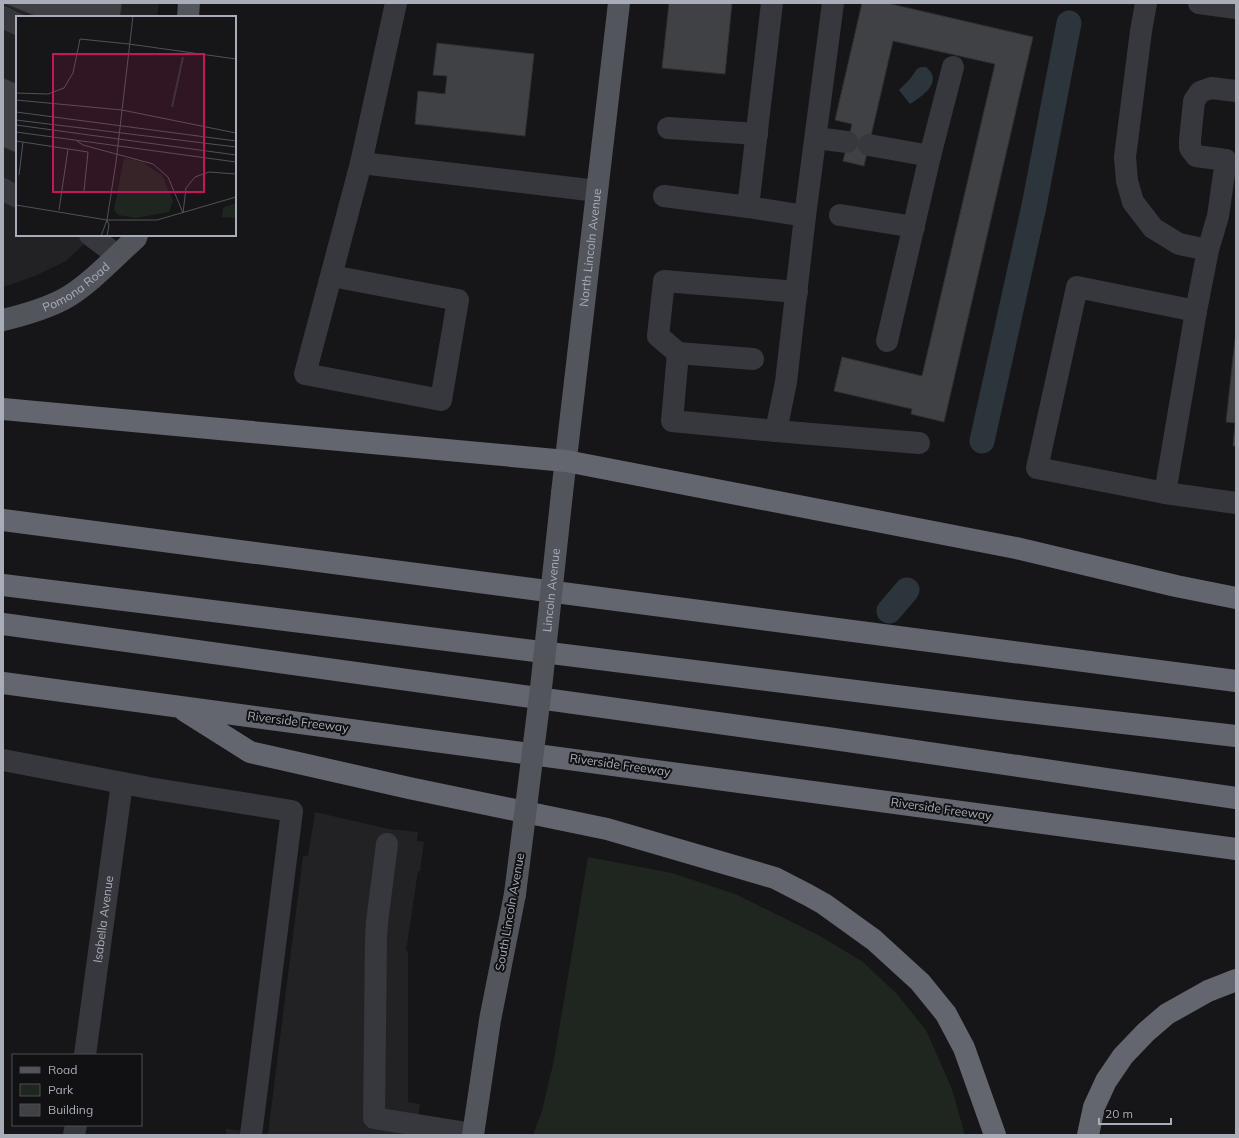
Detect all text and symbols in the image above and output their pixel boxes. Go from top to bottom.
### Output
inset map [16,16,236,236]
street label: North Lincoln Avenue [576,188,604,308]
street label: Pomona Road [40,259,112,315]
street label: Lincoln Avenue [539,548,563,633]
street label: Riverside Freeway [247,708,350,735]
street label: Riverside Freeway [569,750,672,779]
street label: Riverside Freeway [890,794,993,823]
street label: South Lincoln Avenue [492,852,527,972]
street label: Isabella Avenue [90,875,116,964]
legend [12,1054,142,1126]
text: Road [48,1062,77,1077]
text: Park [48,1082,74,1097]
scale bar [1099,1100,1171,1126]
text: Building [48,1102,93,1117]
text: 20 m [1105,1106,1133,1121]

